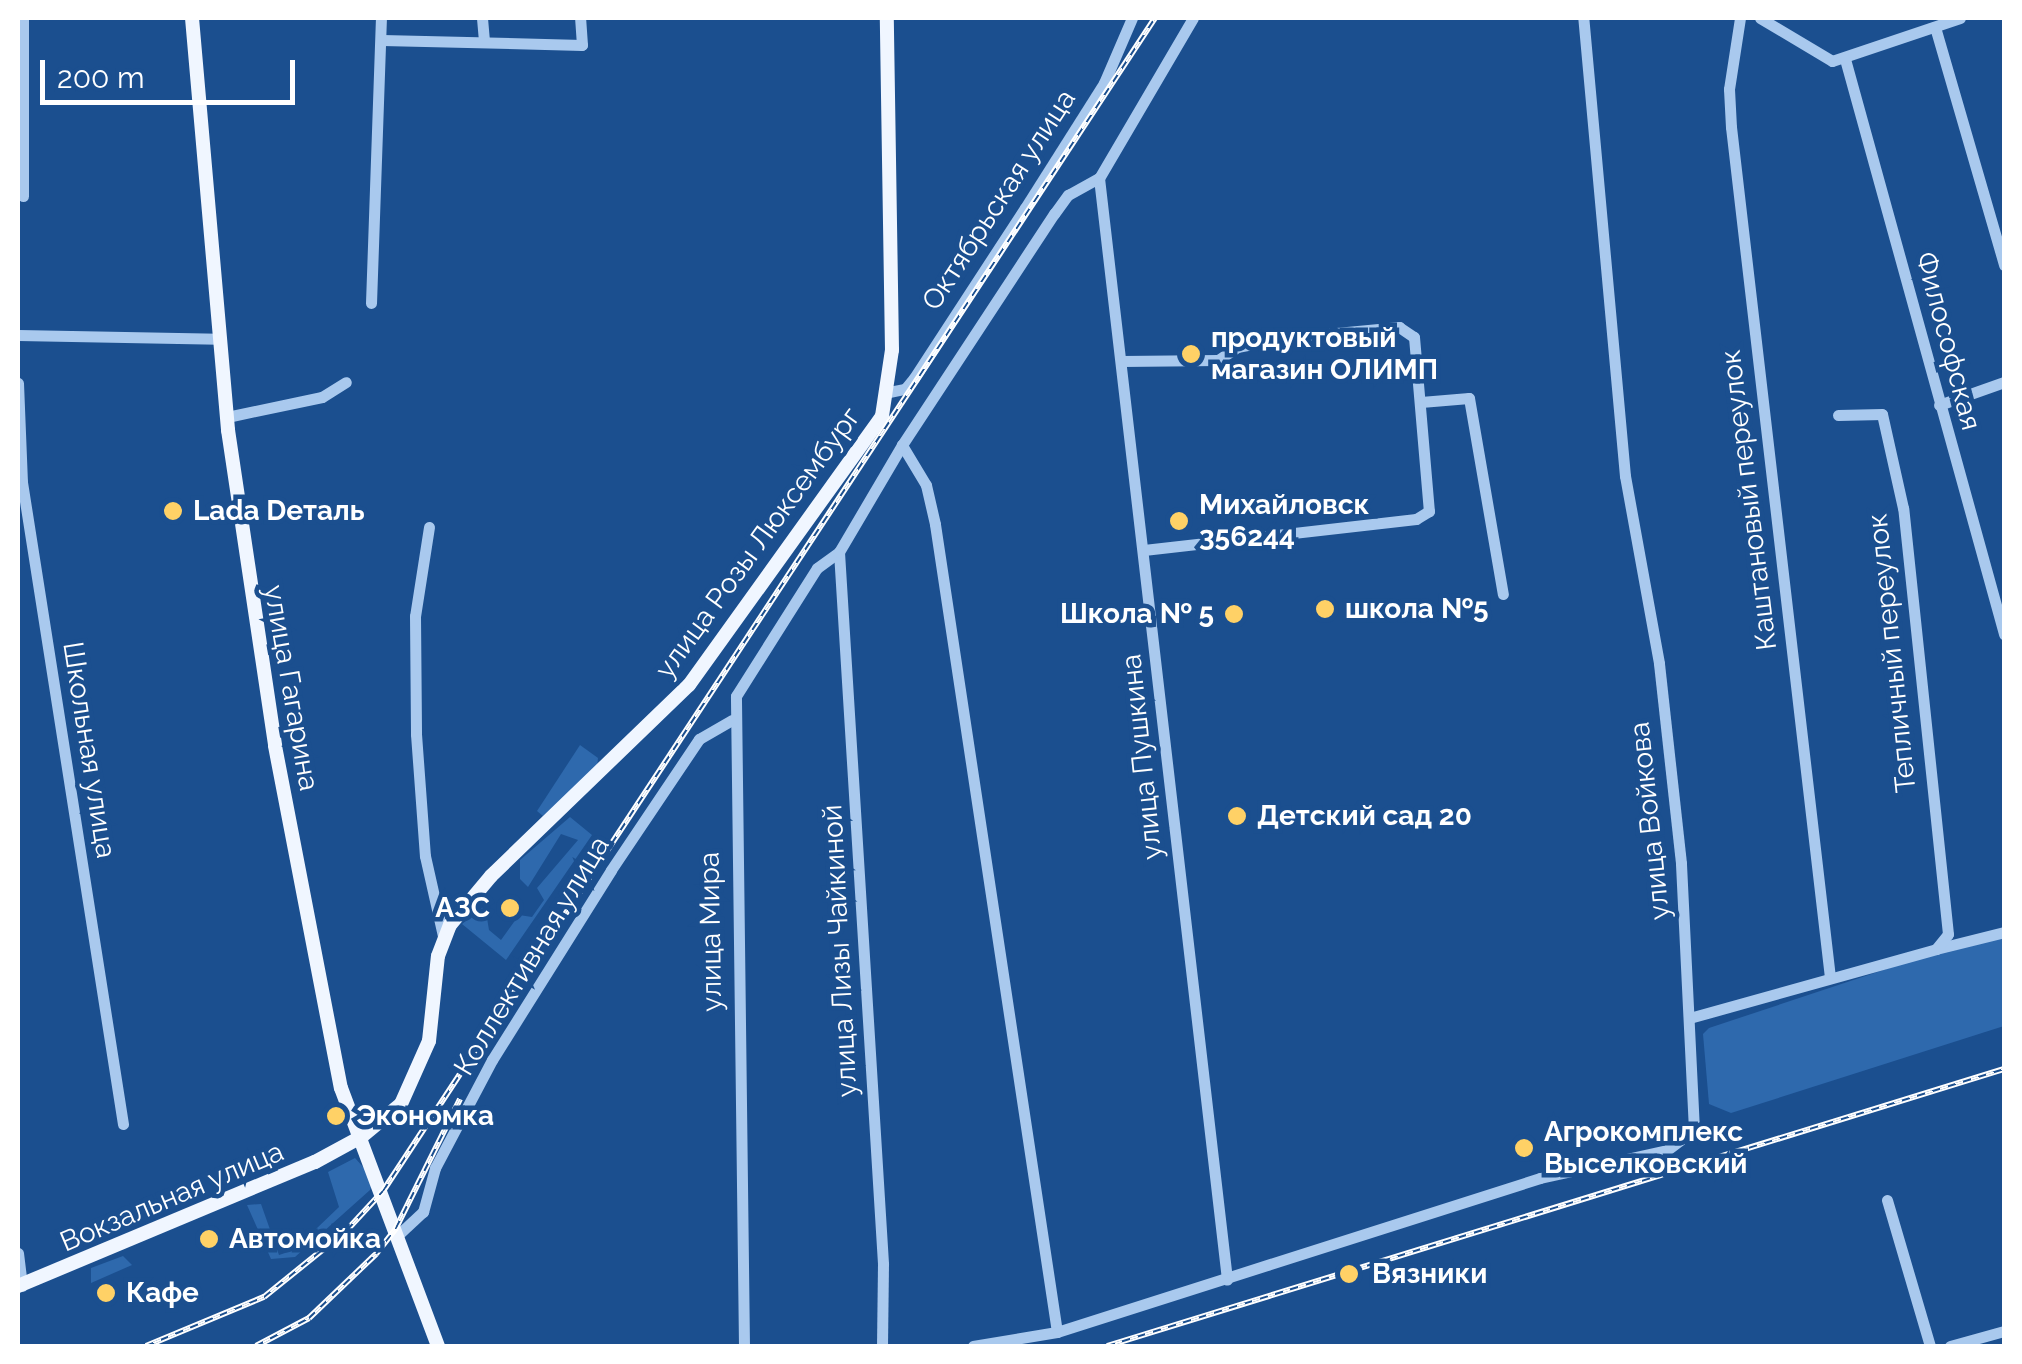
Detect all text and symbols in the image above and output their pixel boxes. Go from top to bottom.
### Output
scale bar [45,40,300,102]
text: 200 m [57,60,145,95]
street label: Октябрьская улица [915,83,1083,317]
street label: Философская [1908,248,1988,434]
place label: продуктовый магазин ОЛИМП [1211,321,1438,387]
marker: продуктовый магазин ОЛИМП [1180,343,1202,365]
street label: Каштановый переулок [1714,348,1784,652]
street label: улица Розы Люксембург [648,401,868,685]
place label: Михайловск 356244 [1199,488,1370,554]
place label: Lada Dеталь [193,494,365,528]
marker: Lada Dеталь [162,500,184,522]
marker: Михайловск 356244 [1168,510,1190,532]
street label: Тепличный переулок [1861,512,1923,794]
street label: улица Гагарина [256,583,326,793]
place label: школа №5 [1345,592,1489,626]
place label: Школа № 5 [1060,597,1214,631]
marker: школа №5 [1314,598,1336,620]
marker: Школа № 5 [1223,603,1245,625]
street label: Школьная улица [55,639,123,861]
street label: улица Пушкина [1114,652,1170,862]
street label: улица Войкова [1623,720,1677,922]
place label: Детский сад 20 [1257,799,1472,833]
street label: улица Лизы Чайкиной [816,804,864,1098]
marker: Детский сад 20 [1226,805,1248,827]
street label: Коллективная улица [447,830,617,1082]
street label: улица Мира [693,852,729,1012]
place label: АЗС [435,891,490,925]
marker: АЗС [499,897,521,919]
place label: Экономка [356,1099,494,1133]
marker: Экономка [325,1105,347,1127]
place label: Агрокомплекс Выселковский [1544,1115,1748,1181]
street label: Вокзальная улица [55,1135,289,1259]
marker: Агрокомплекс Выселковский [1513,1137,1535,1159]
place label: Автомойка [229,1222,381,1256]
marker: Автомойка [198,1228,220,1250]
place label: Вязники [1372,1257,1488,1291]
marker: Вязники [1336,1261,1362,1287]
place label: Кафе [126,1276,199,1310]
marker: Кафе [95,1282,117,1304]

